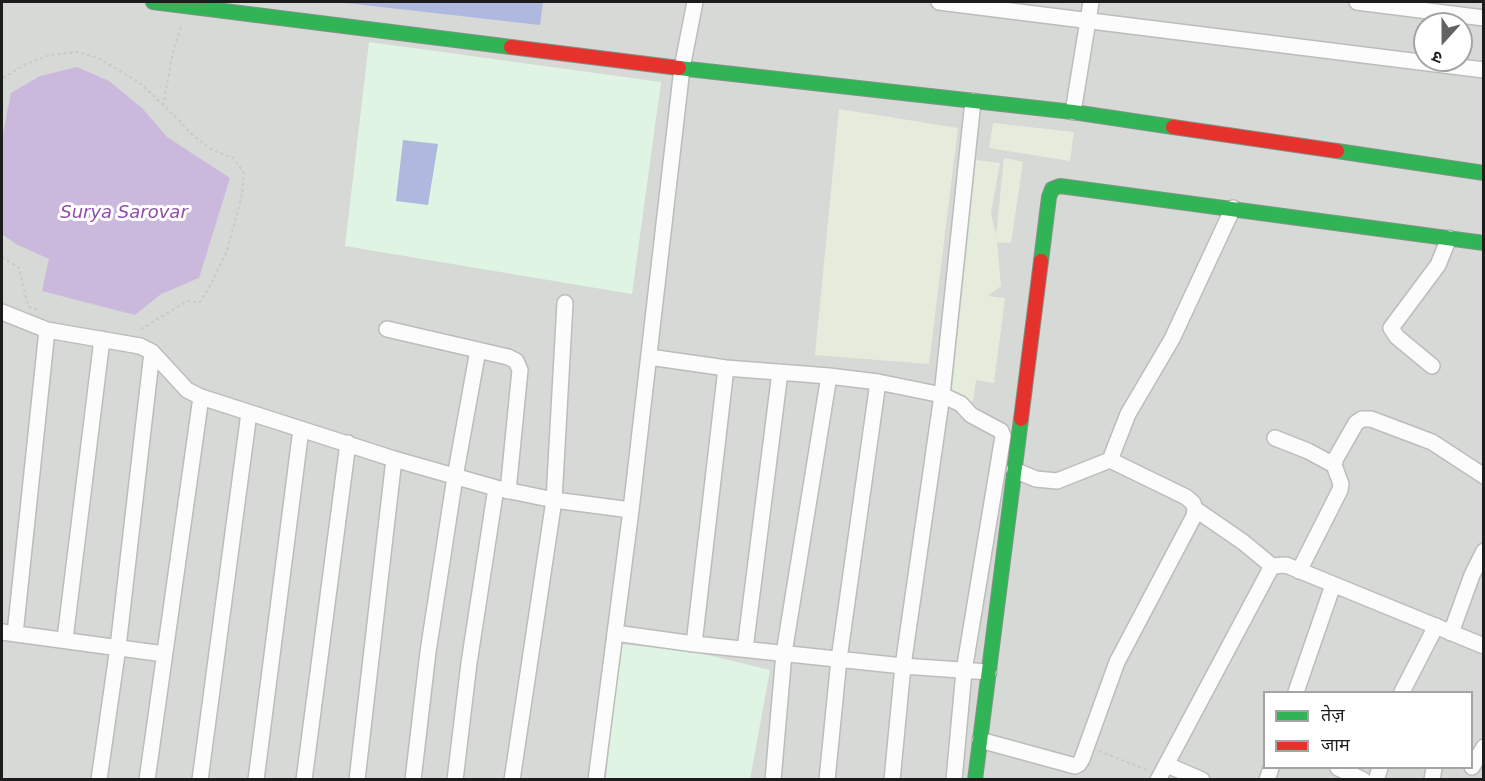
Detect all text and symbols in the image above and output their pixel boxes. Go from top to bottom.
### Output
north arrow [1413,12,1473,72]
text: उ [1429,47,1445,68]
water label: Surya Sarovar [60,202,188,224]
legend [1263,691,1473,769]
text: तेज़ [1321,704,1345,725]
text: जाम [1321,734,1350,755]

